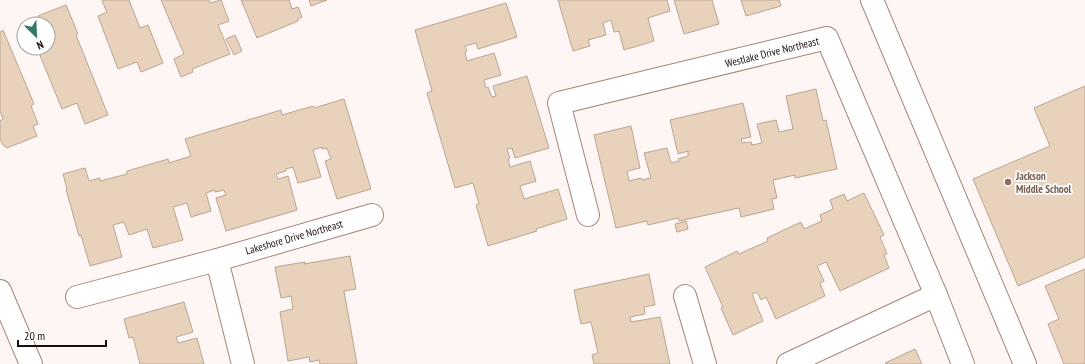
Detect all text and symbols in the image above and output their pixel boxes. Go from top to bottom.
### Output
north arrow [16,16,56,56]
street label: Westlake Drive Northeast [724,34,820,70]
text: N [34,38,46,53]
place label: Jackson Middle School [1015,169,1072,196]
marker: Jackson Middle School [1003,177,1013,187]
street label: Lakeshore Drive Northeast [244,216,344,258]
scale bar [18,322,106,348]
text: 20 m [24,328,45,343]

